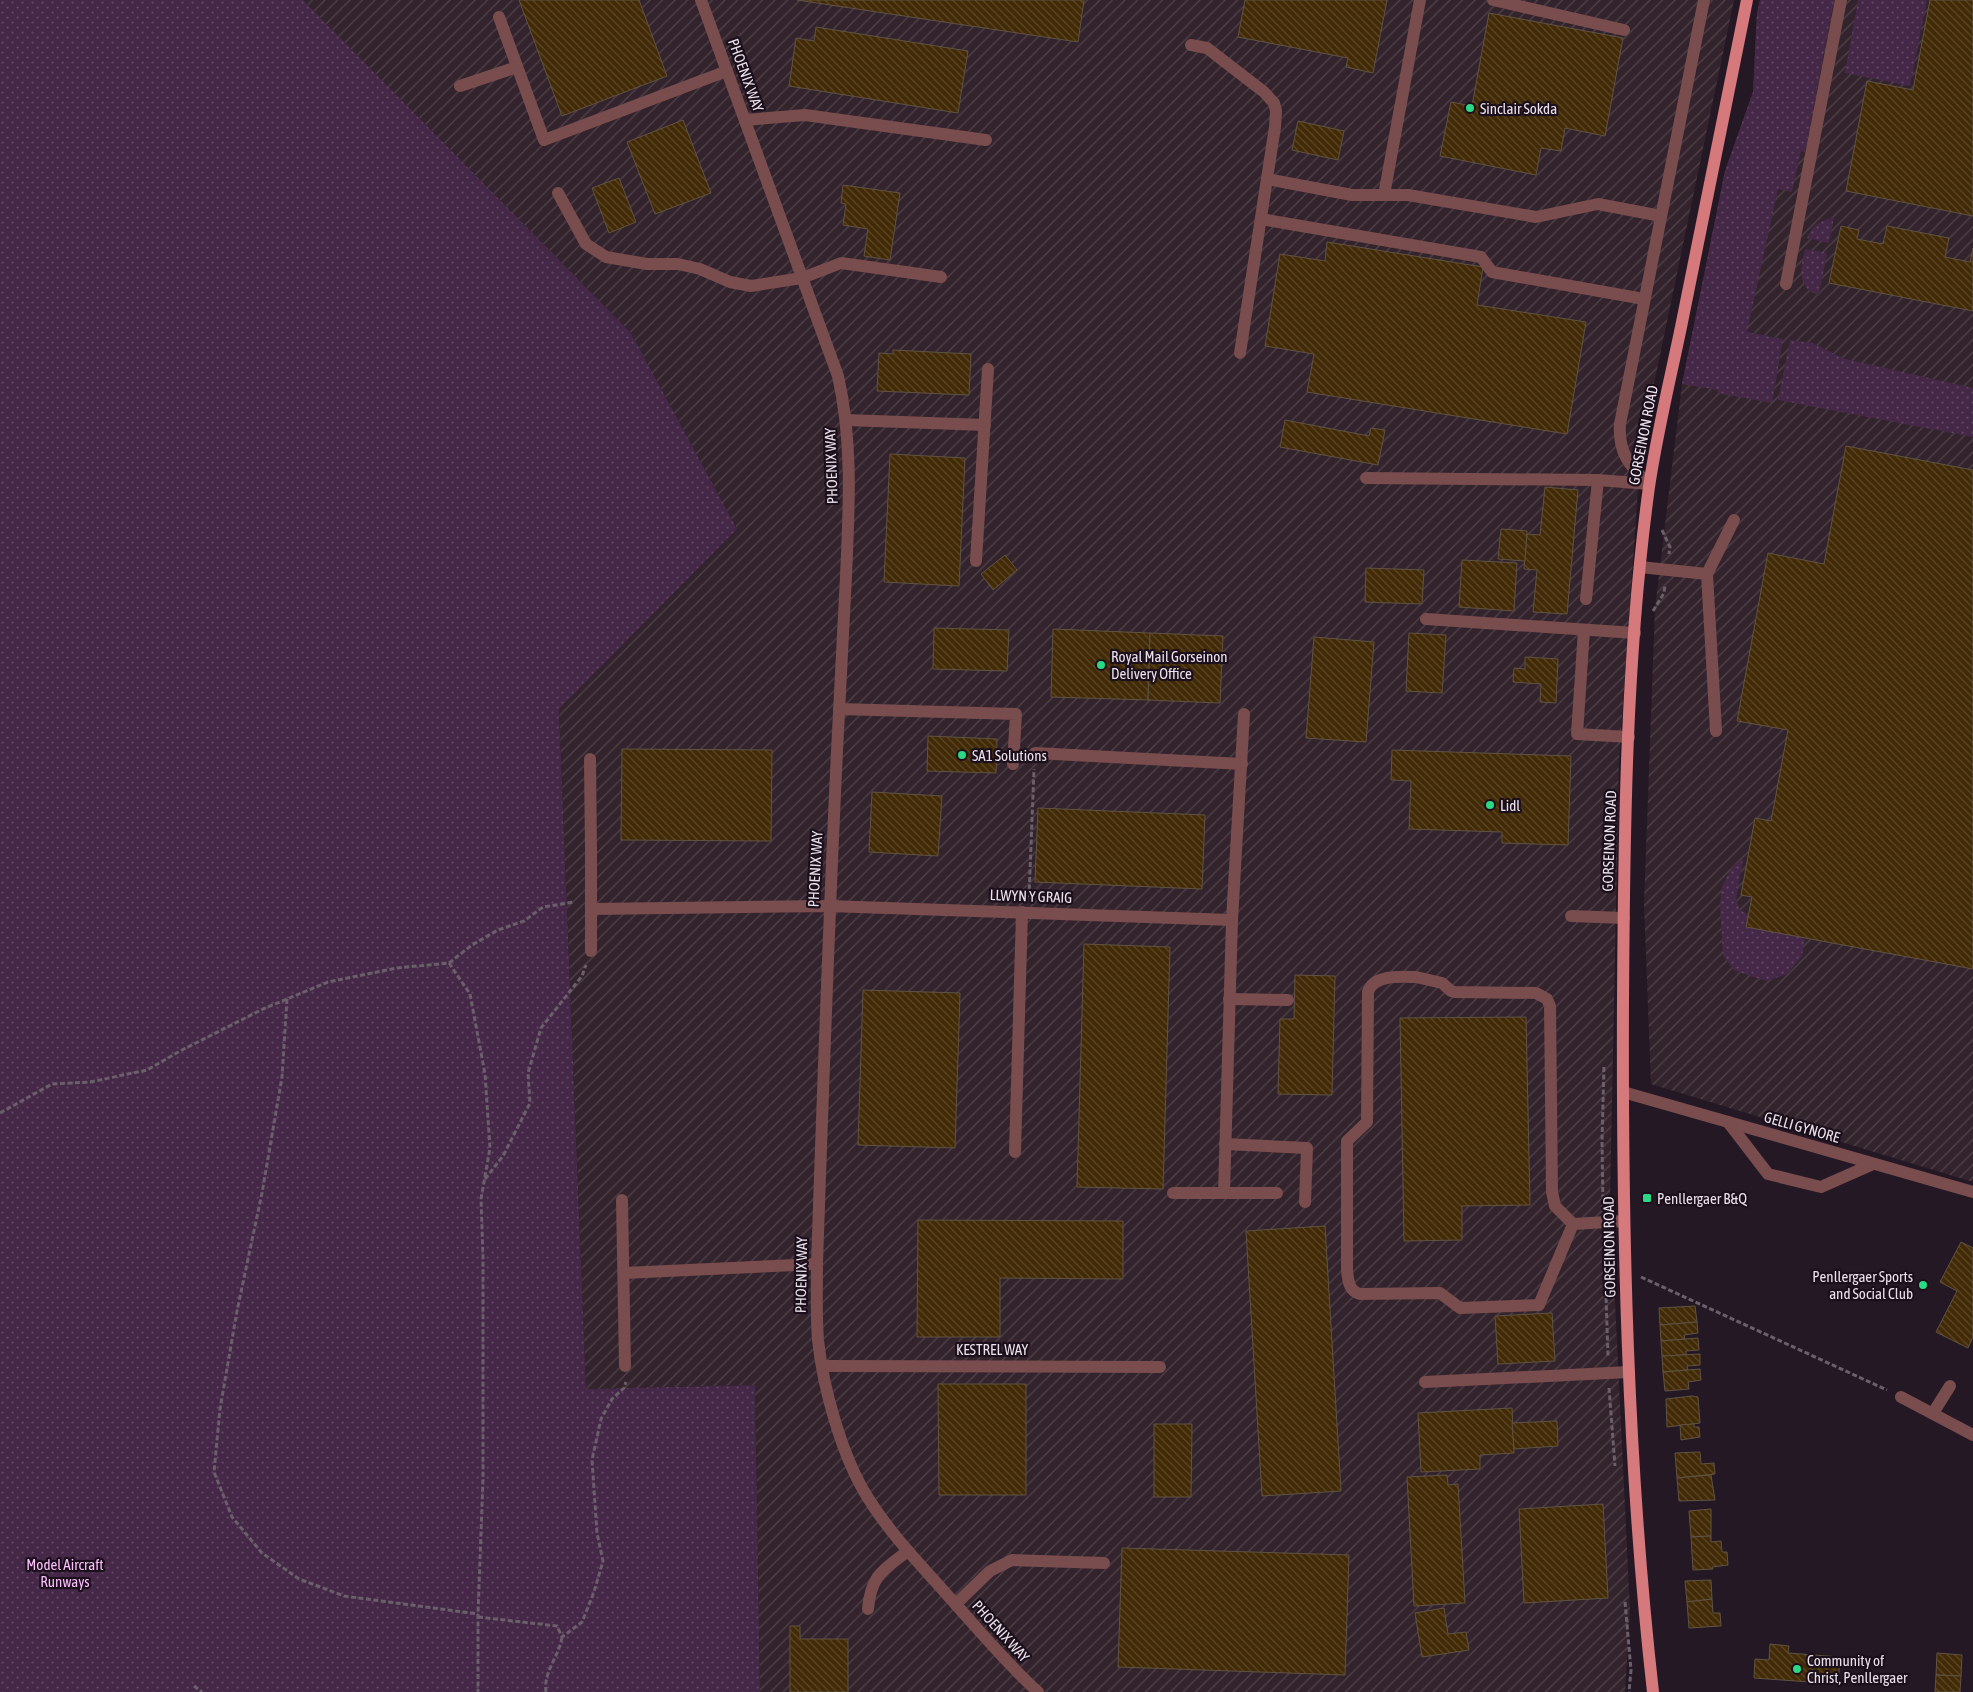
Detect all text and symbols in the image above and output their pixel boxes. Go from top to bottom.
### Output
street label: PHOENIX WAY [725,36,767,114]
place label: Sinclair Sokda [1480,100,1557,117]
marker: Sinclair Sokda [1464,102,1476,114]
street label: GORSEINON ROAD [1625,384,1661,486]
street label: PHOENIX WAY [821,427,841,505]
place label: Royal Mail Gorseinon Delivery Office [1111,648,1228,682]
marker: Royal Mail Gorseinon Delivery Office [1095,659,1107,671]
place label: SA1 Solutions [972,747,1047,764]
marker: SA1 Solutions [956,749,968,761]
street label: GORSEINON ROAD [1599,790,1619,892]
place label: Lidl [1500,797,1520,814]
marker: Lidl [1484,799,1496,811]
street label: PHOENIX WAY [805,830,826,908]
street label: LLWYN Y GRAIG [989,886,1073,906]
street label: GELLI GYNORE [1762,1108,1842,1146]
place label: Penllergaer B&Q [1657,1190,1747,1207]
marker: Penllergaer B&Q [1641,1192,1653,1204]
street label: GORSEINON ROAD [1600,1196,1618,1298]
street label: PHOENIX WAY [792,1236,810,1313]
place label: Penllergaer Sports and Social Club [1812,1268,1913,1302]
marker: Penllergaer Sports and Social Club [1917,1279,1929,1291]
street label: KESTREL WAY [956,1341,1028,1358]
park label: Model Aircraft Runways [26,1556,104,1590]
street label: PHOENIX WAY [969,1597,1033,1665]
place label: Community of Christ, Penllergaer [1807,1652,1908,1686]
marker: Community of Christ, Penllergaer [1791,1663,1803,1675]

